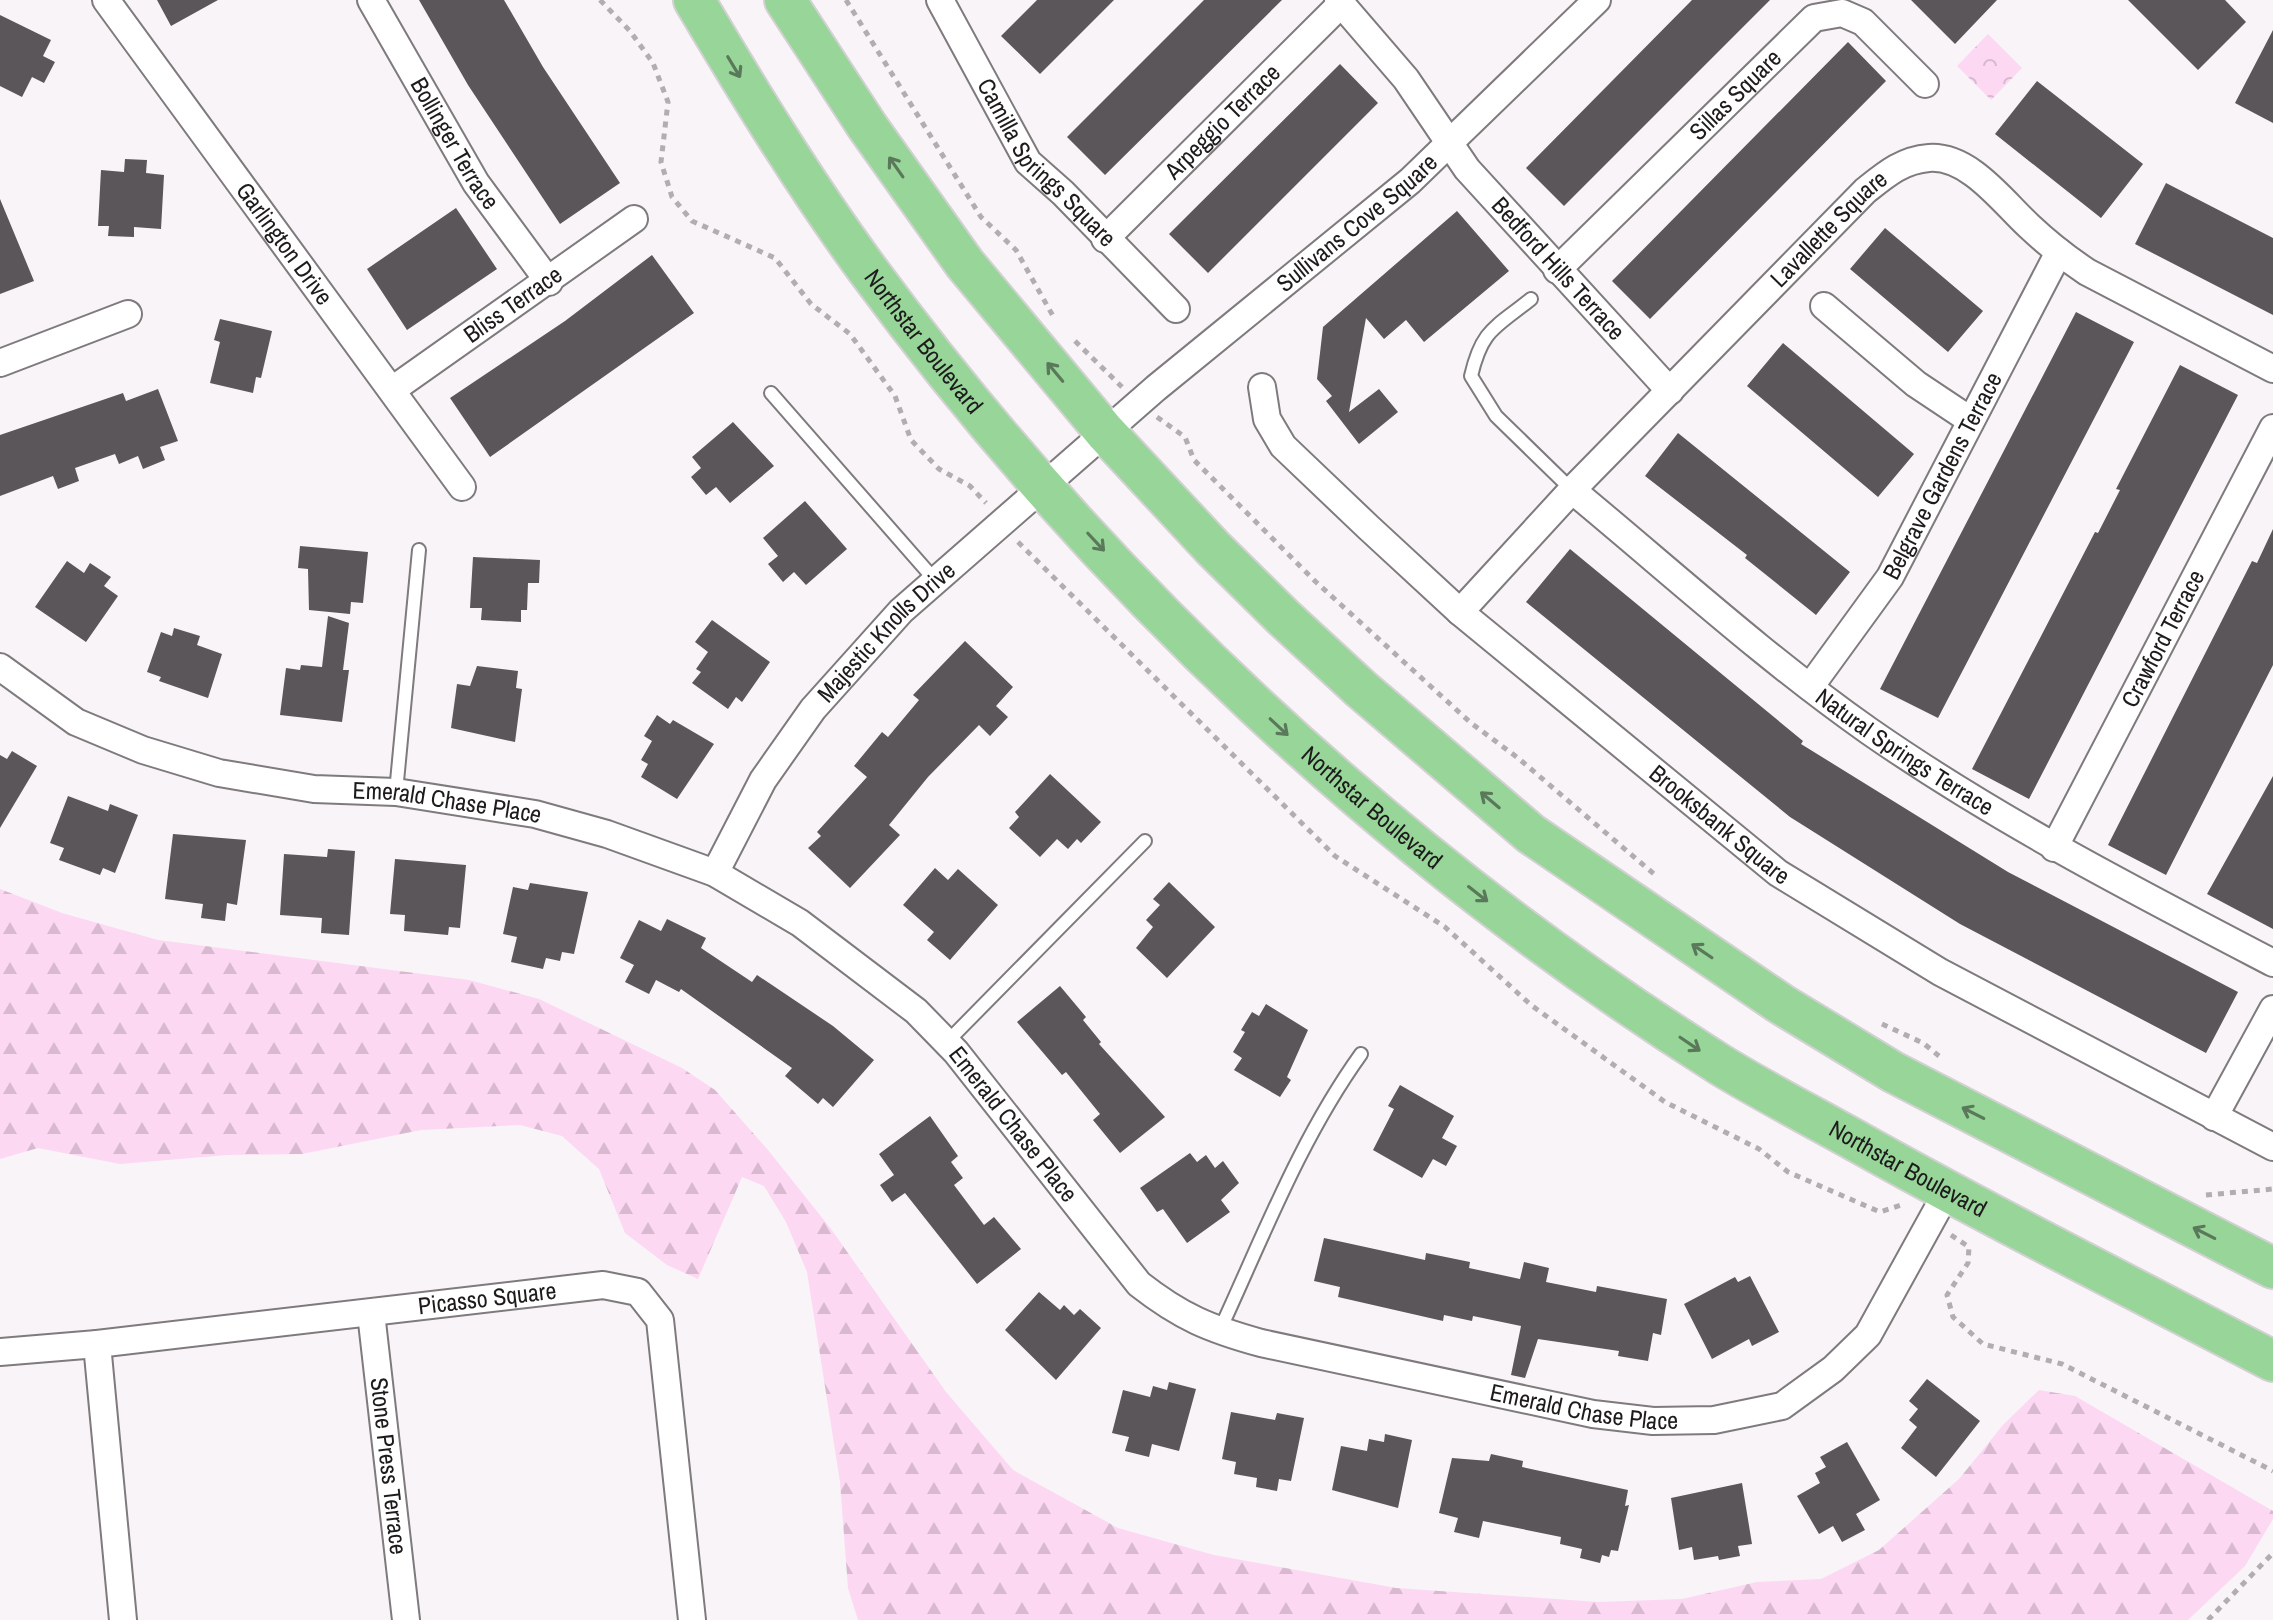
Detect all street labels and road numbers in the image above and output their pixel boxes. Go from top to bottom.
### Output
street label: Sillas Square [1682,42,1788,147]
street label: Arpeggio Terrace [1157,57,1287,186]
street label: Bollinger Terrace [404,71,507,215]
street label: Camilla Springs Square [970,72,1124,253]
street label: Sullivans Cove Square [1269,146,1444,299]
street label: Lavallette Square [1763,162,1893,294]
street label: Garlington Drive [229,175,341,311]
street label: Bedford Hills Terrace [1485,189,1633,347]
street label: Bliss Terrace [457,258,568,350]
street label: Northstar Boulevard [858,262,991,420]
street label: Belgrave Gardens Terrace [1875,366,2009,585]
street label: Majestic Knolls Drive [810,554,962,709]
street label: Crawford Terrace [2113,564,2211,712]
street label: Natural Springs Terrace [1810,681,2000,822]
street label: Northstar Boulevard [1295,738,1449,876]
street label: Brooksbank Square [1643,757,1796,891]
street label: Emerald Chase Place [352,773,546,830]
street label: Emerald Chase Place [942,1039,1085,1208]
street label: Northstar Boulevard [1824,1112,1993,1224]
street label: Picasso Square [416,1274,558,1321]
street label: Emerald Chase Place [1487,1375,1678,1436]
street label: Stone Press Terrace [363,1376,415,1556]

